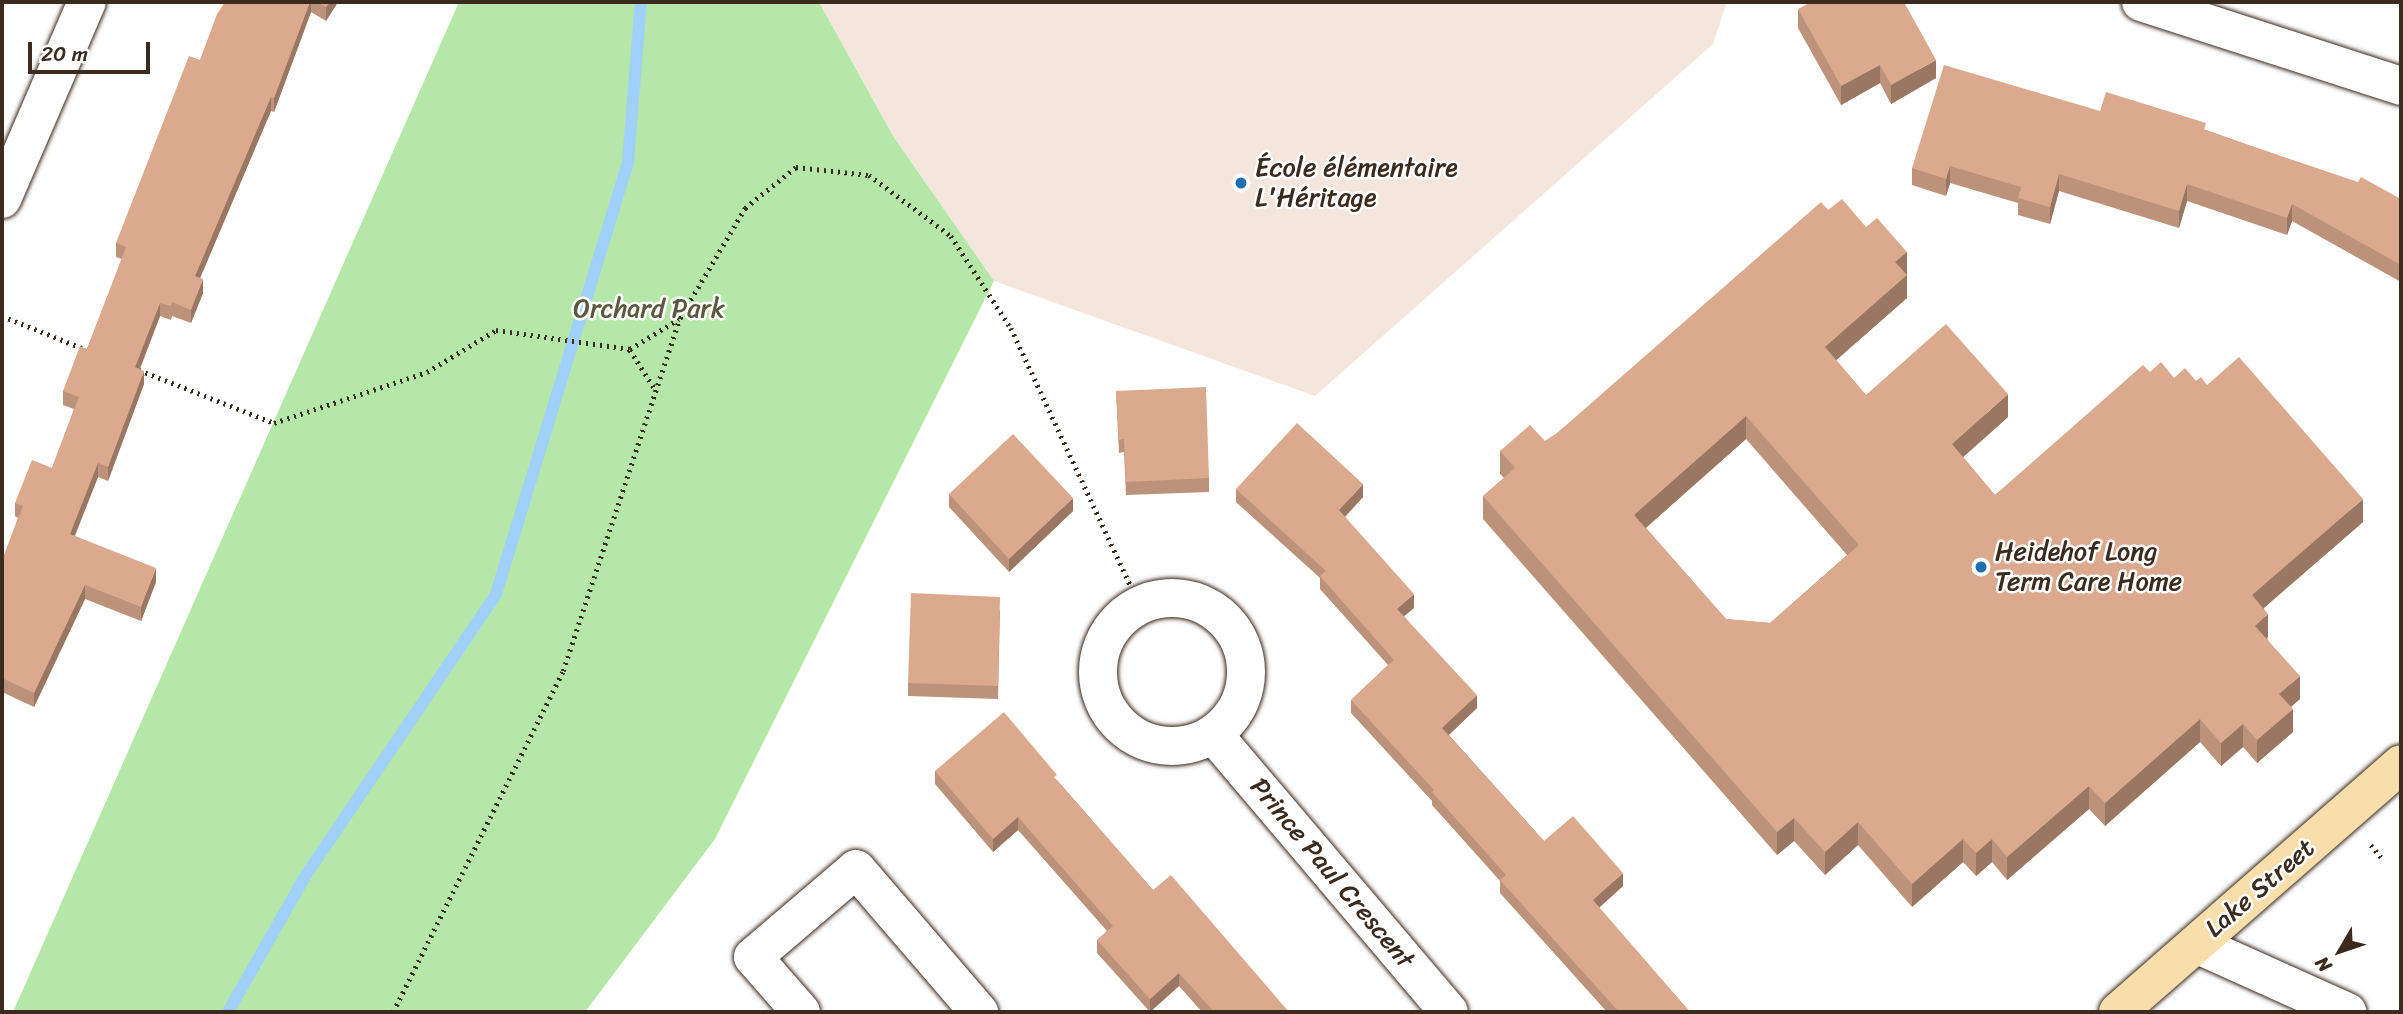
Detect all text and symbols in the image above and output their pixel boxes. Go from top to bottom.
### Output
scale bar [32,28,154,72]
text: 20 m [41,35,88,73]
place label: École élémentaire L'Héritage [1255,152,1460,214]
marker: École élémentaire L'Héritage [1233,175,1249,191]
park label: Orchard Park [573,293,725,325]
place label: Heidehof Long Term Care Home [1995,536,2183,598]
marker: Heidehof Long Term Care Home [1973,559,1989,575]
street label: Prince Paul Crescent [1242,770,1422,976]
street label: Lake Street [2199,832,2321,944]
north arrow [2305,916,2375,986]
text: N [2306,949,2340,980]

